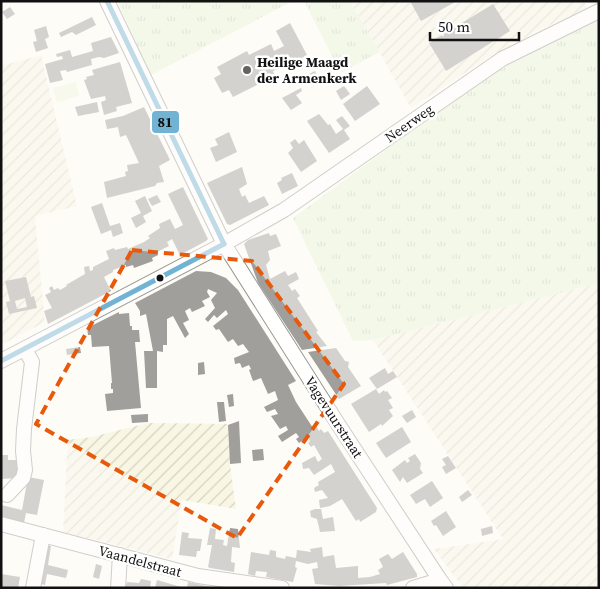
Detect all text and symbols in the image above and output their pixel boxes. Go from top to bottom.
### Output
scale bar [430,10,519,42]
text: 50 m [438,16,470,37]
place label: Heilige Maagd der Armenkerk [257,52,357,88]
marker: Heilige Maagd der Armenkerk [241,64,253,76]
street label: Neerweg [381,99,437,147]
line badge: 81 [151,110,180,134]
text: 81 [157,112,173,132]
unlabelled marker [155,273,165,283]
street label: Vagevuurstraat [300,372,368,462]
street label: Vaandelstraat [96,540,184,582]

